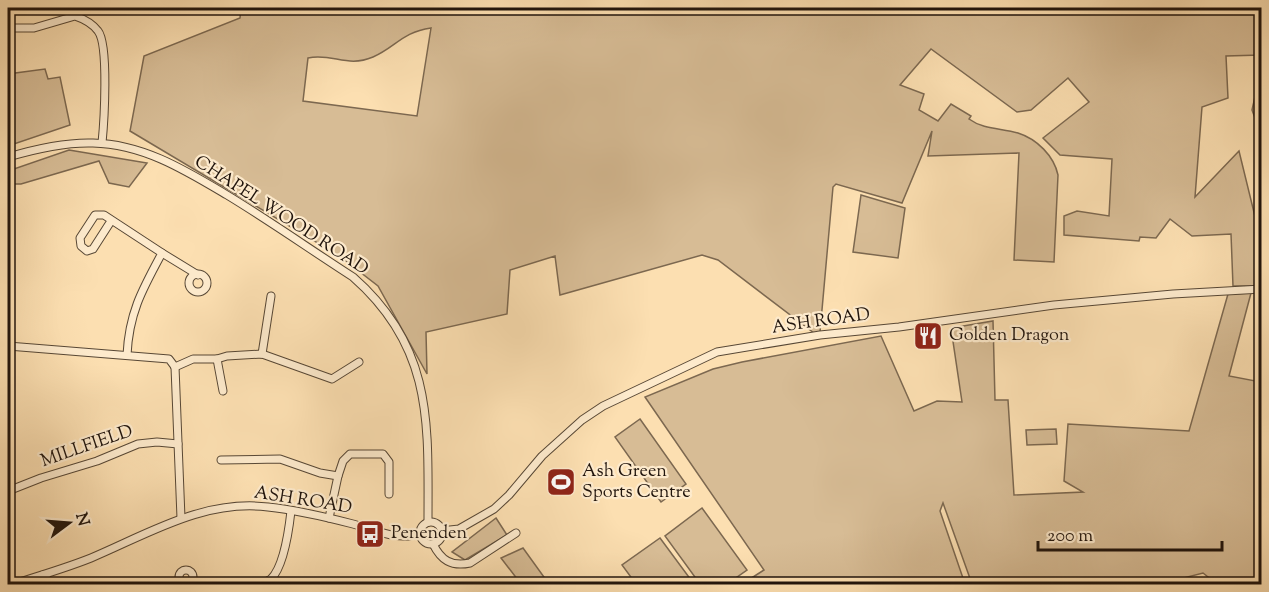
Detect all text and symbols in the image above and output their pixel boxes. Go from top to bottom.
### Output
street label: CHAPEL WOOD ROAD [189,150,373,282]
street label: ASH ROAD [770,302,872,342]
restaurant icon: Golden Dragon [912,320,944,352]
place label: Golden Dragon [949,323,1070,349]
street label: MILLFIELD [37,419,137,475]
place label: Ash Green Sports Centre [582,459,691,506]
sports icon: Ash Green Sports Centre [545,466,577,498]
street label: ASH ROAD [252,480,354,522]
north arrow [39,493,99,553]
text: N [68,510,94,529]
scale bar [1038,514,1222,552]
bus stop icon: Penenden [354,518,386,550]
place label: Penenden [391,521,467,547]
text: 200 m [1047,524,1093,550]

